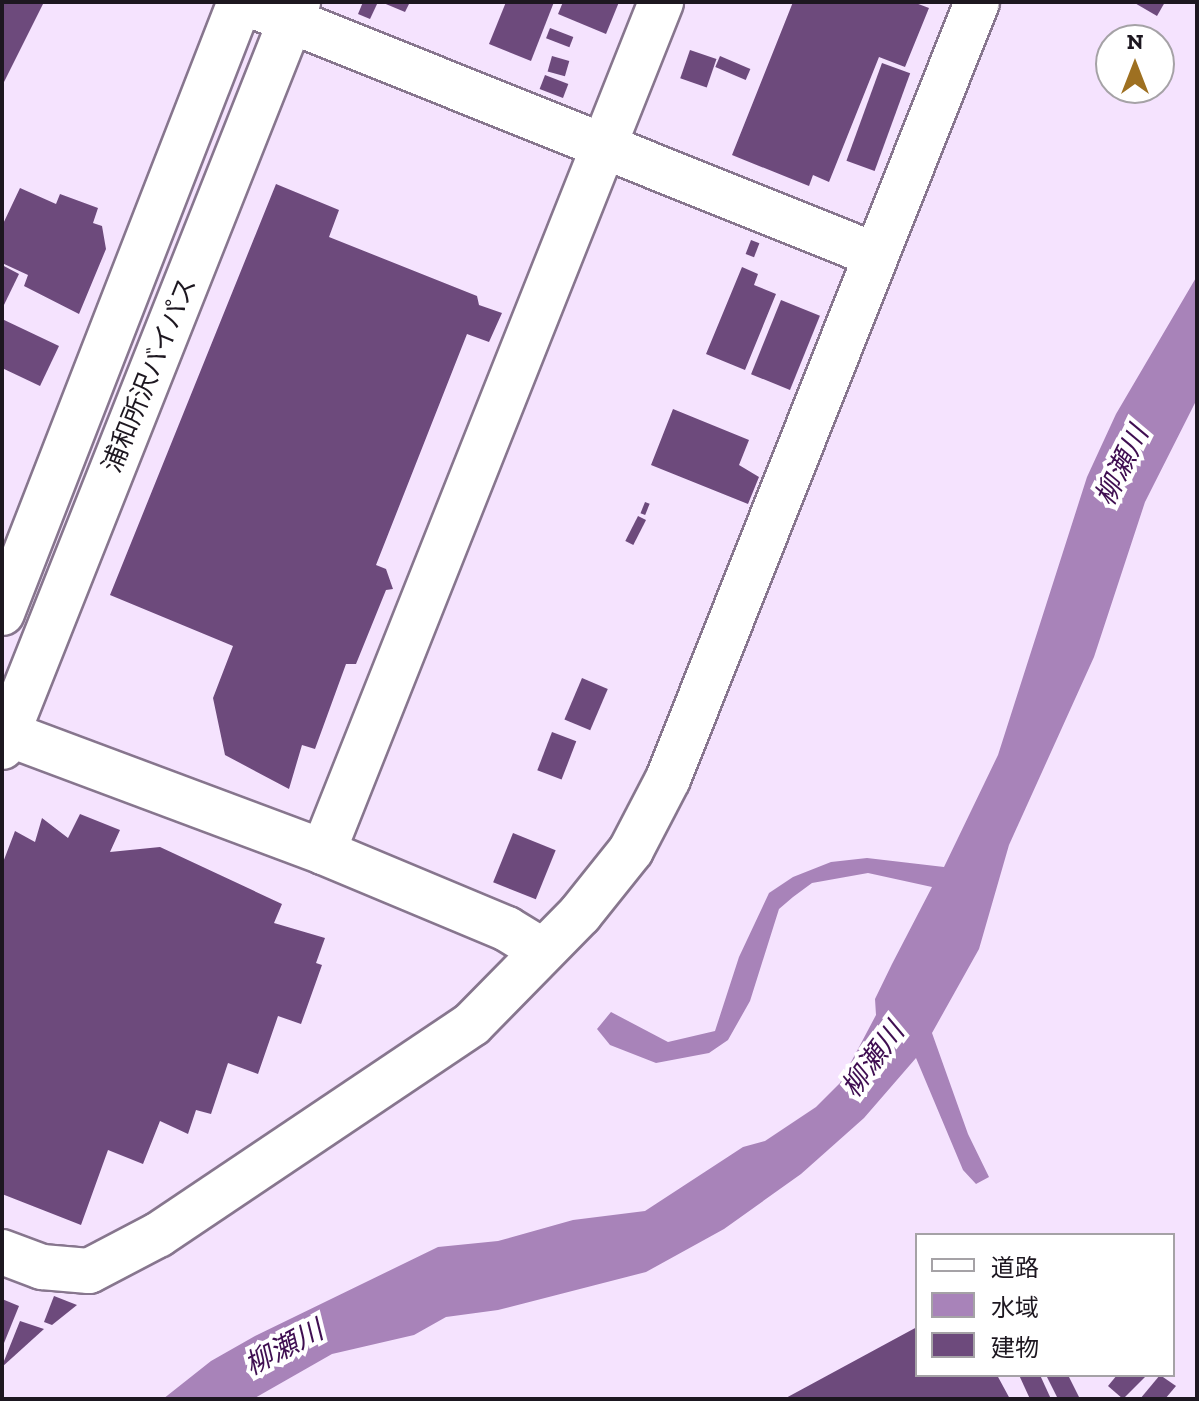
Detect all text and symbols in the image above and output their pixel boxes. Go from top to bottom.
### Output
north arrow [1095,24,1175,104]
text: N [1127,28,1143,55]
street label: 浦和所沢バイパス [97,273,203,477]
water label: 柳瀬川 [1088,421,1156,511]
water label: 柳瀬川 [835,1016,911,1104]
legend [915,1233,1175,1377]
text: 道路 [991,1253,1039,1282]
text: 水域 [991,1293,1039,1322]
water label: 柳瀬川 [239,1313,329,1383]
text: 建物 [991,1333,1039,1362]

